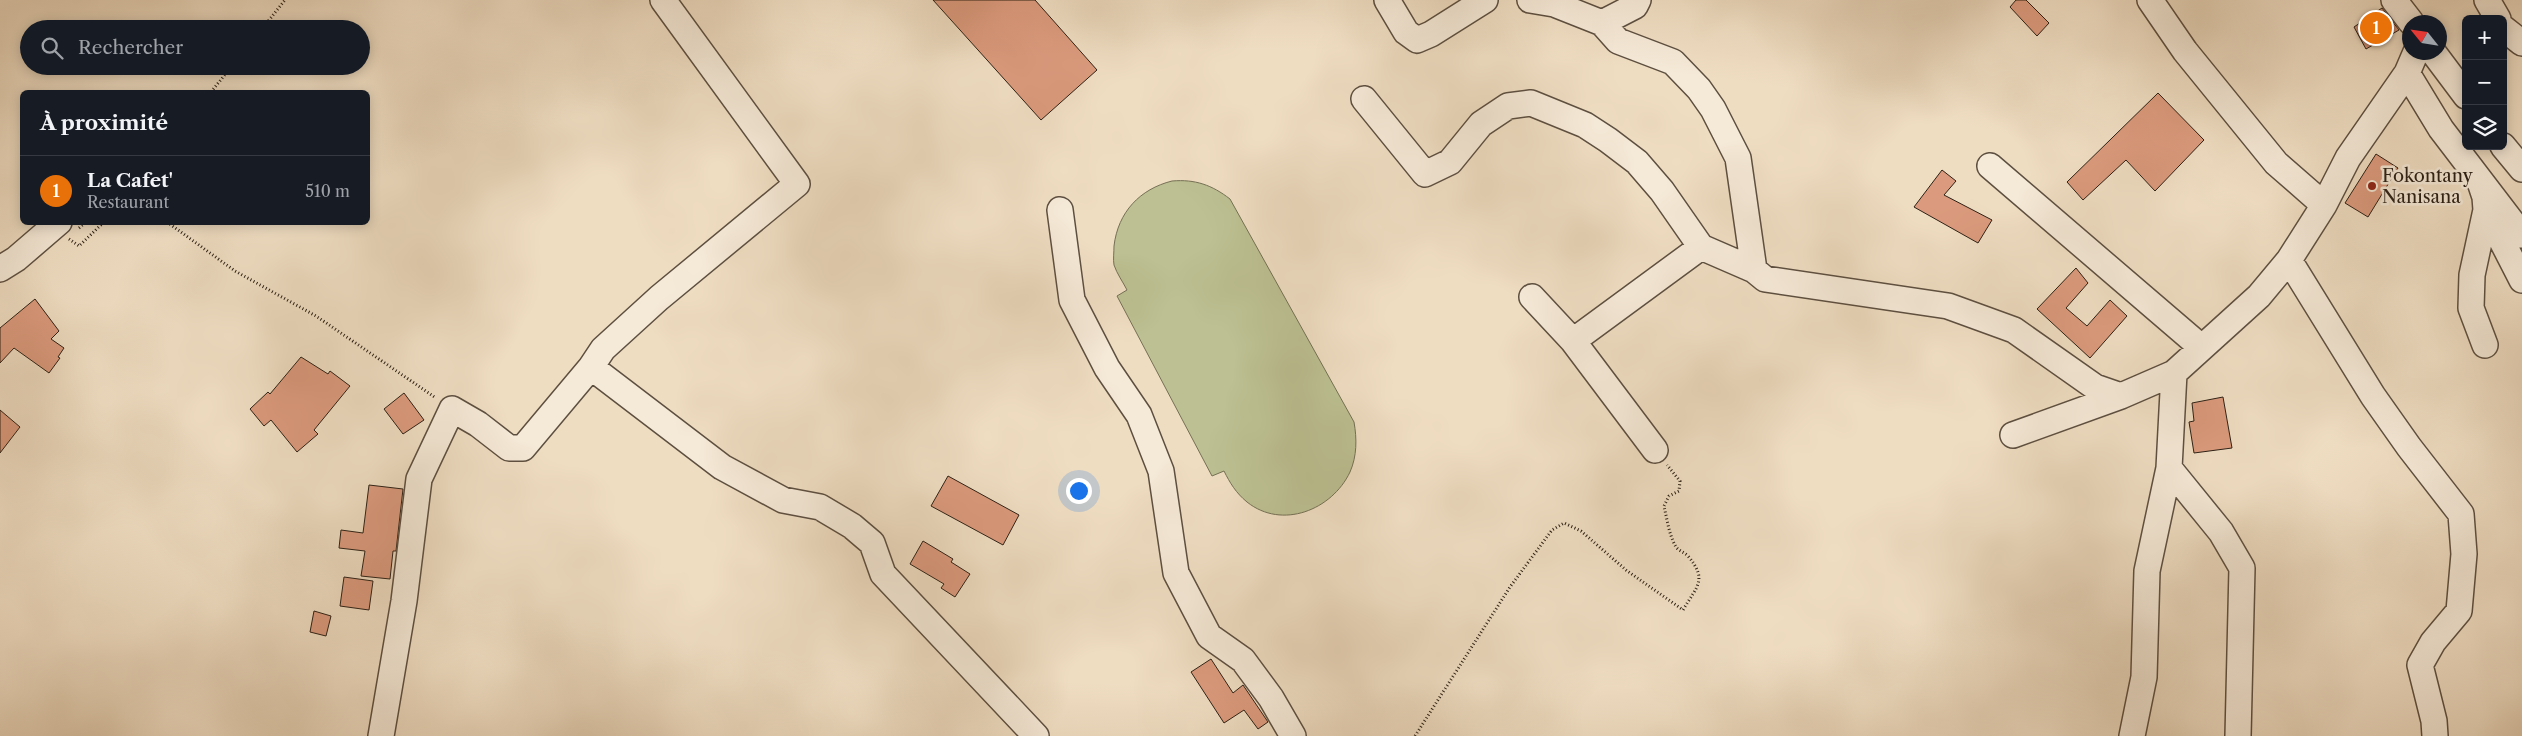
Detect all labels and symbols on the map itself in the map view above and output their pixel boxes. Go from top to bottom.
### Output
pin: 1 [2360,9,2392,47]
north arrow [2402,15,2447,60]
place label: Fokontany Nanisana [2382,165,2474,208]
marker: Fokontany Nanisana [2366,180,2378,192]
your location [1066,478,1092,504]

